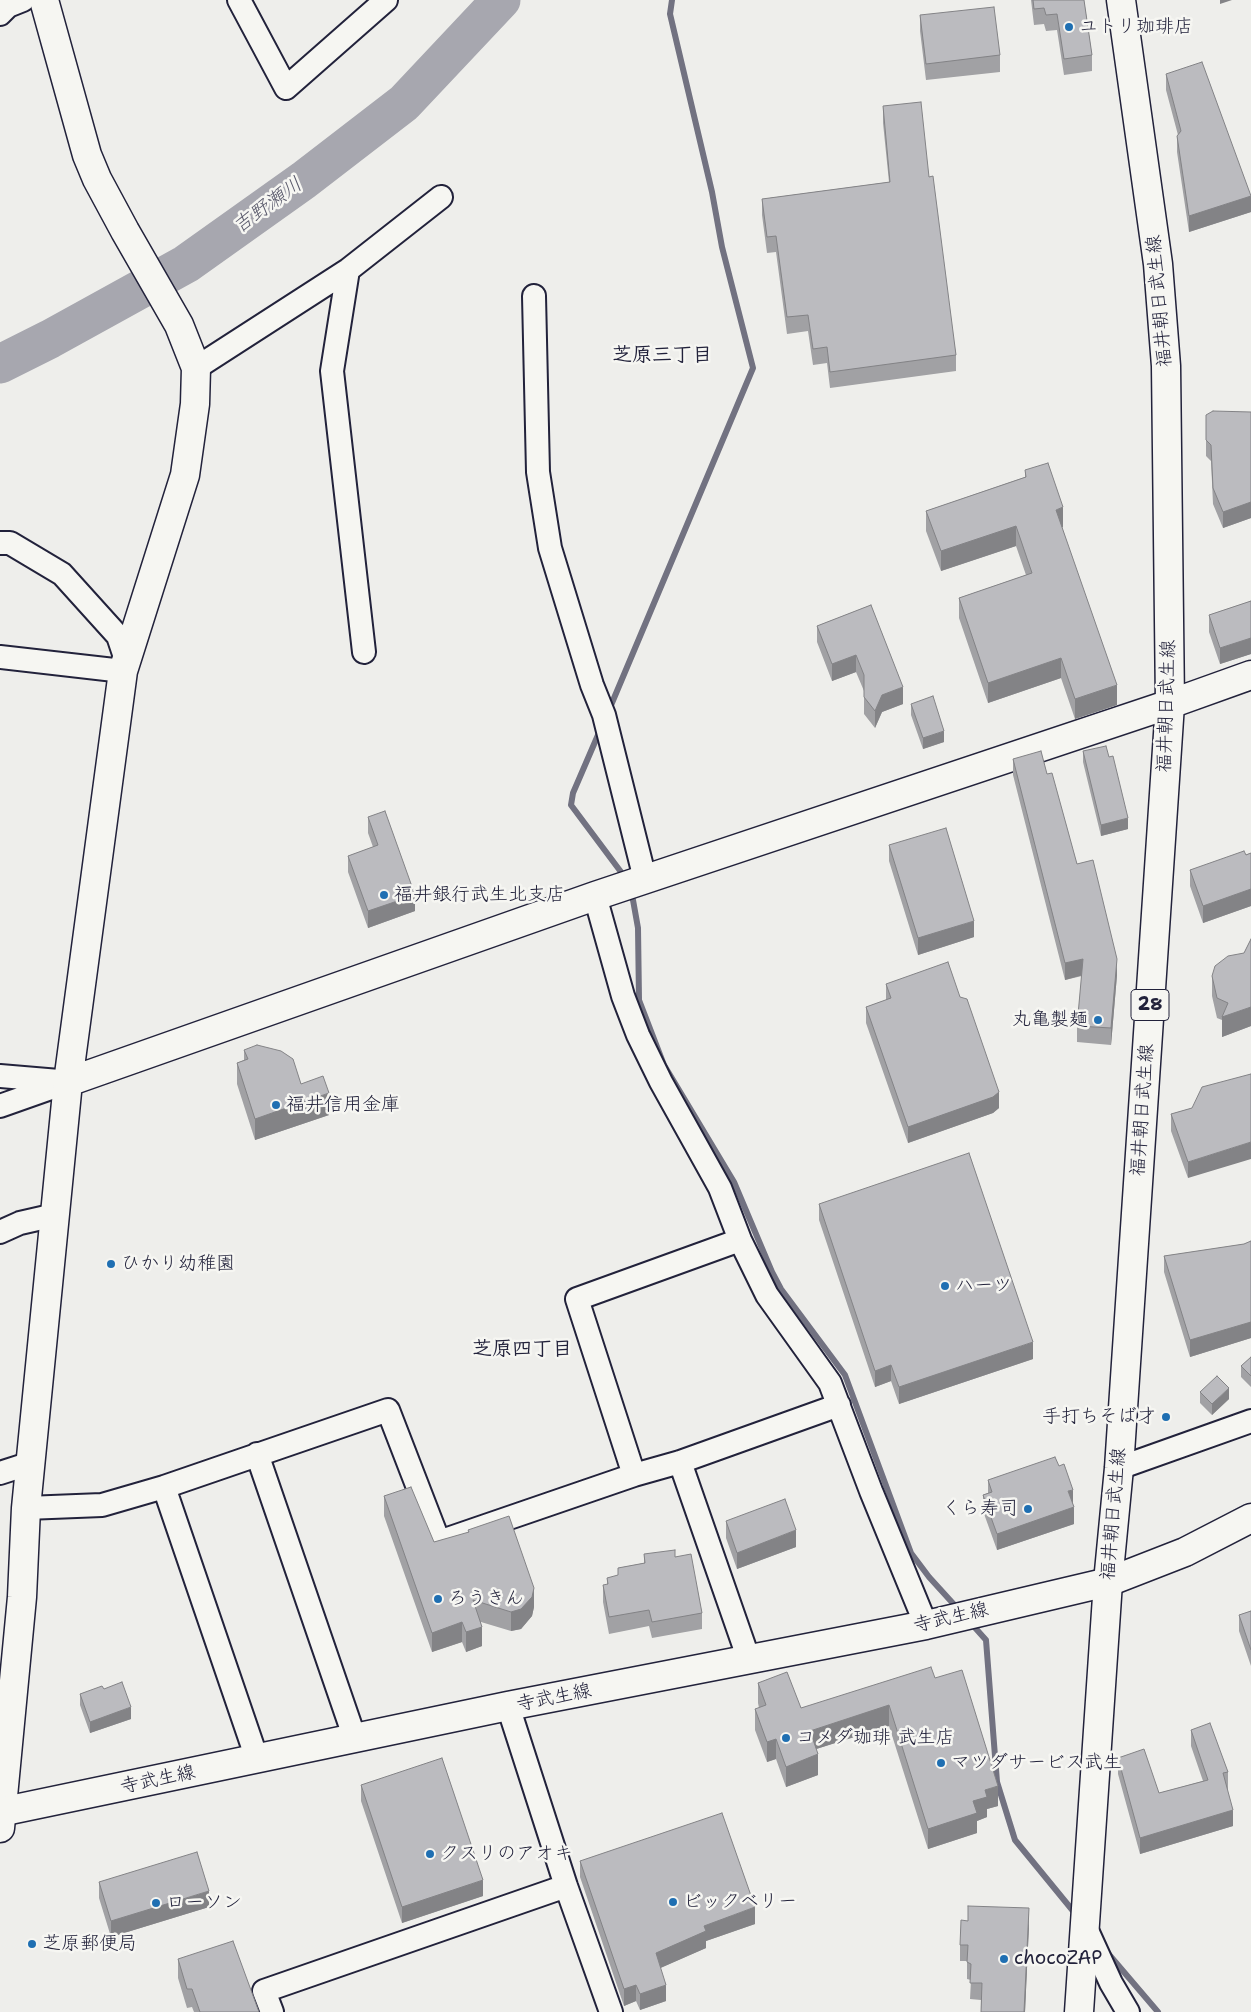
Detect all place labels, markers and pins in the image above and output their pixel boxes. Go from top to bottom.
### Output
place label: ユトリ珈琲店 [1079,16,1193,38]
marker: ユトリ珈琲店 [1063,21,1075,33]
place label: 福井銀行武生北支店 [394,884,565,906]
marker: 福井銀行武生北支店 [378,889,390,901]
place label: 丸亀製麺 [1012,1009,1088,1031]
marker: 丸亀製麺 [1092,1014,1104,1026]
place label: 福井信用金庫 [286,1094,400,1116]
marker: 福井信用金庫 [270,1099,282,1111]
place label: ひかり幼稚園 [121,1253,235,1275]
marker: ひかり幼稚園 [105,1258,117,1270]
place label: ハーツ [955,1275,1012,1297]
marker: ハーツ [939,1280,951,1292]
place label: 手打ちそば才 [1042,1406,1156,1428]
marker: 手打ちそば才 [1160,1411,1172,1423]
place label: くら寿司 [942,1498,1018,1520]
marker: くら寿司 [1022,1503,1034,1515]
place label: ろうきん [448,1588,524,1610]
marker: ろうきん [432,1593,444,1605]
place label: コメダ珈琲 武生店 [796,1727,954,1749]
marker: コメダ珈琲 武生店 [780,1732,792,1744]
place label: マツダサービス武生 [951,1752,1122,1774]
marker: マツダサービス武生 [935,1757,947,1769]
place label: クスリのアオキ [440,1843,573,1865]
marker: クスリのアオキ [424,1848,436,1860]
place label: ビックベリー [683,1891,797,1913]
place label: ローソン [166,1892,242,1914]
marker: ビックベリー [667,1896,679,1908]
marker: ローソン [150,1897,162,1909]
place label: 芝原郵便局 [42,1933,137,1955]
marker: 芝原郵便局 [26,1938,38,1950]
place label: chocoZAP [1014,1948,1102,1970]
marker: chocoZAP [998,1953,1010,1965]

